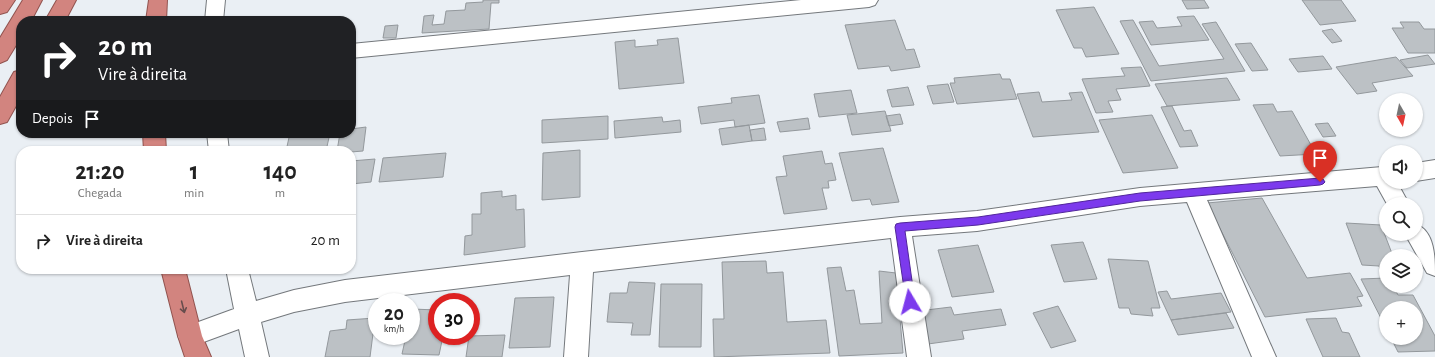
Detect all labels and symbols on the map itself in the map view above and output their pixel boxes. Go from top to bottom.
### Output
north arrow [1379,93,1423,137]
pin [1303,141,1337,182]
position arrow [889,281,931,323]
speed limit sign: 30 [428,293,480,345]
one-way arrow [179,300,187,313]

